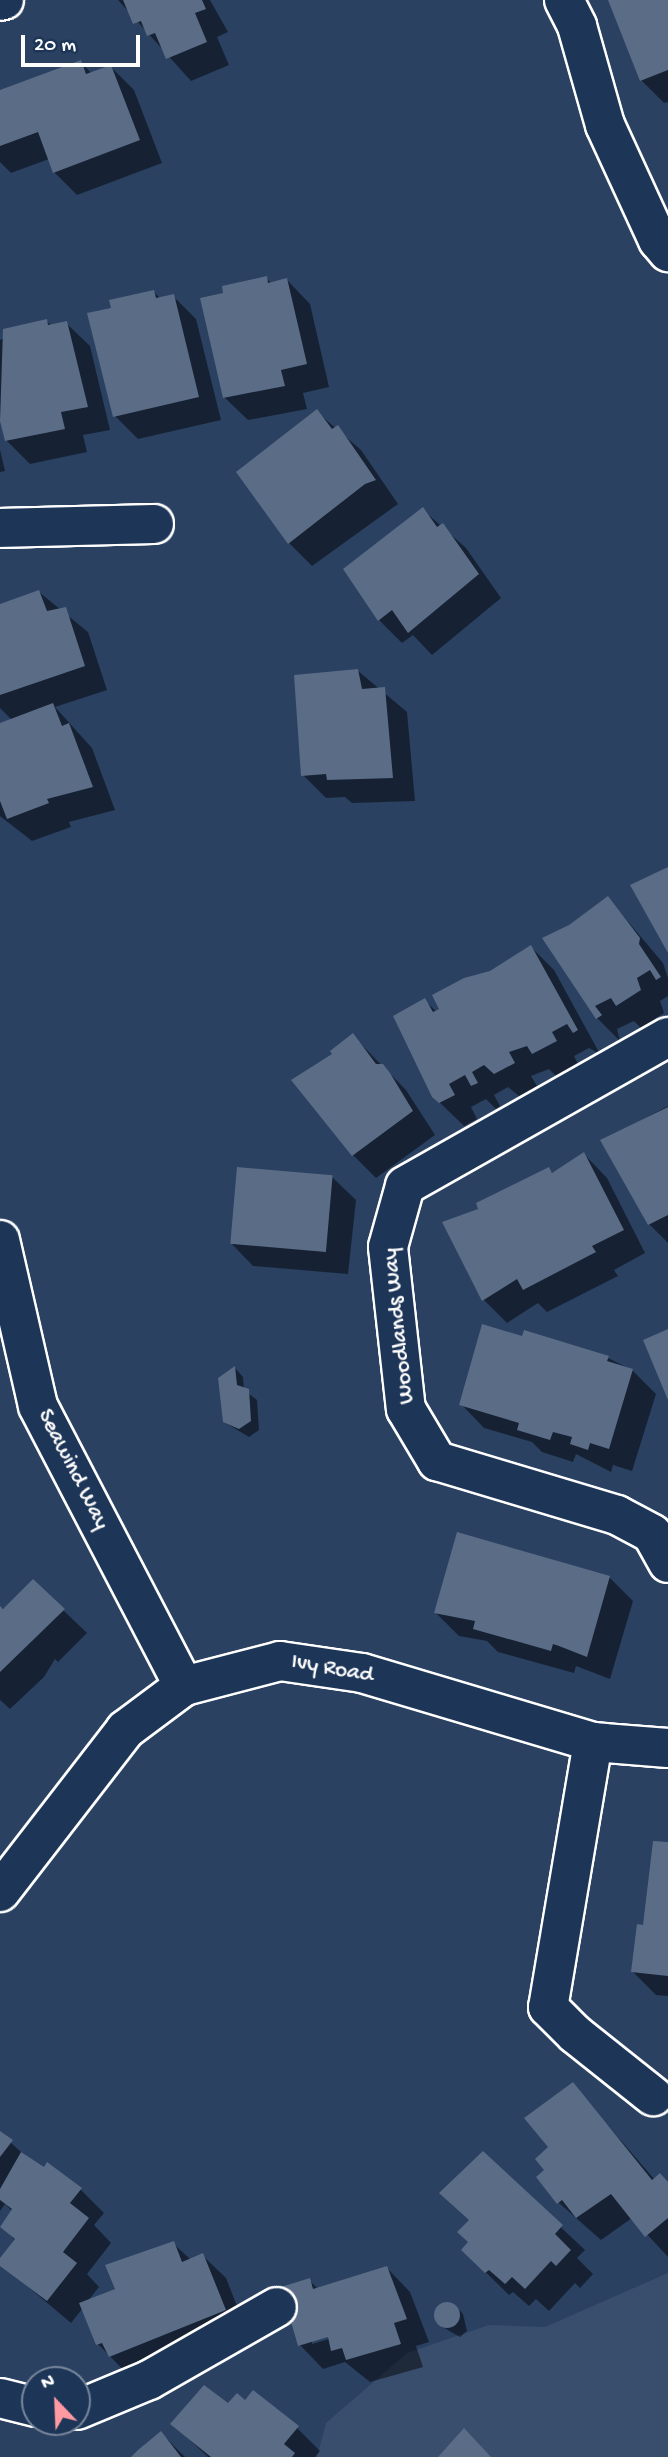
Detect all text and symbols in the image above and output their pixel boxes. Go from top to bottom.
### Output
scale bar [24,21,144,65]
text: 20 m [34,34,76,59]
street label: Woodlands Way [378,1247,422,1405]
street label: Seawind Way [30,1405,114,1535]
street label: Ivy Road [289,1649,375,1691]
north arrow [21,2366,91,2436]
text: N [38,2370,59,2396]

